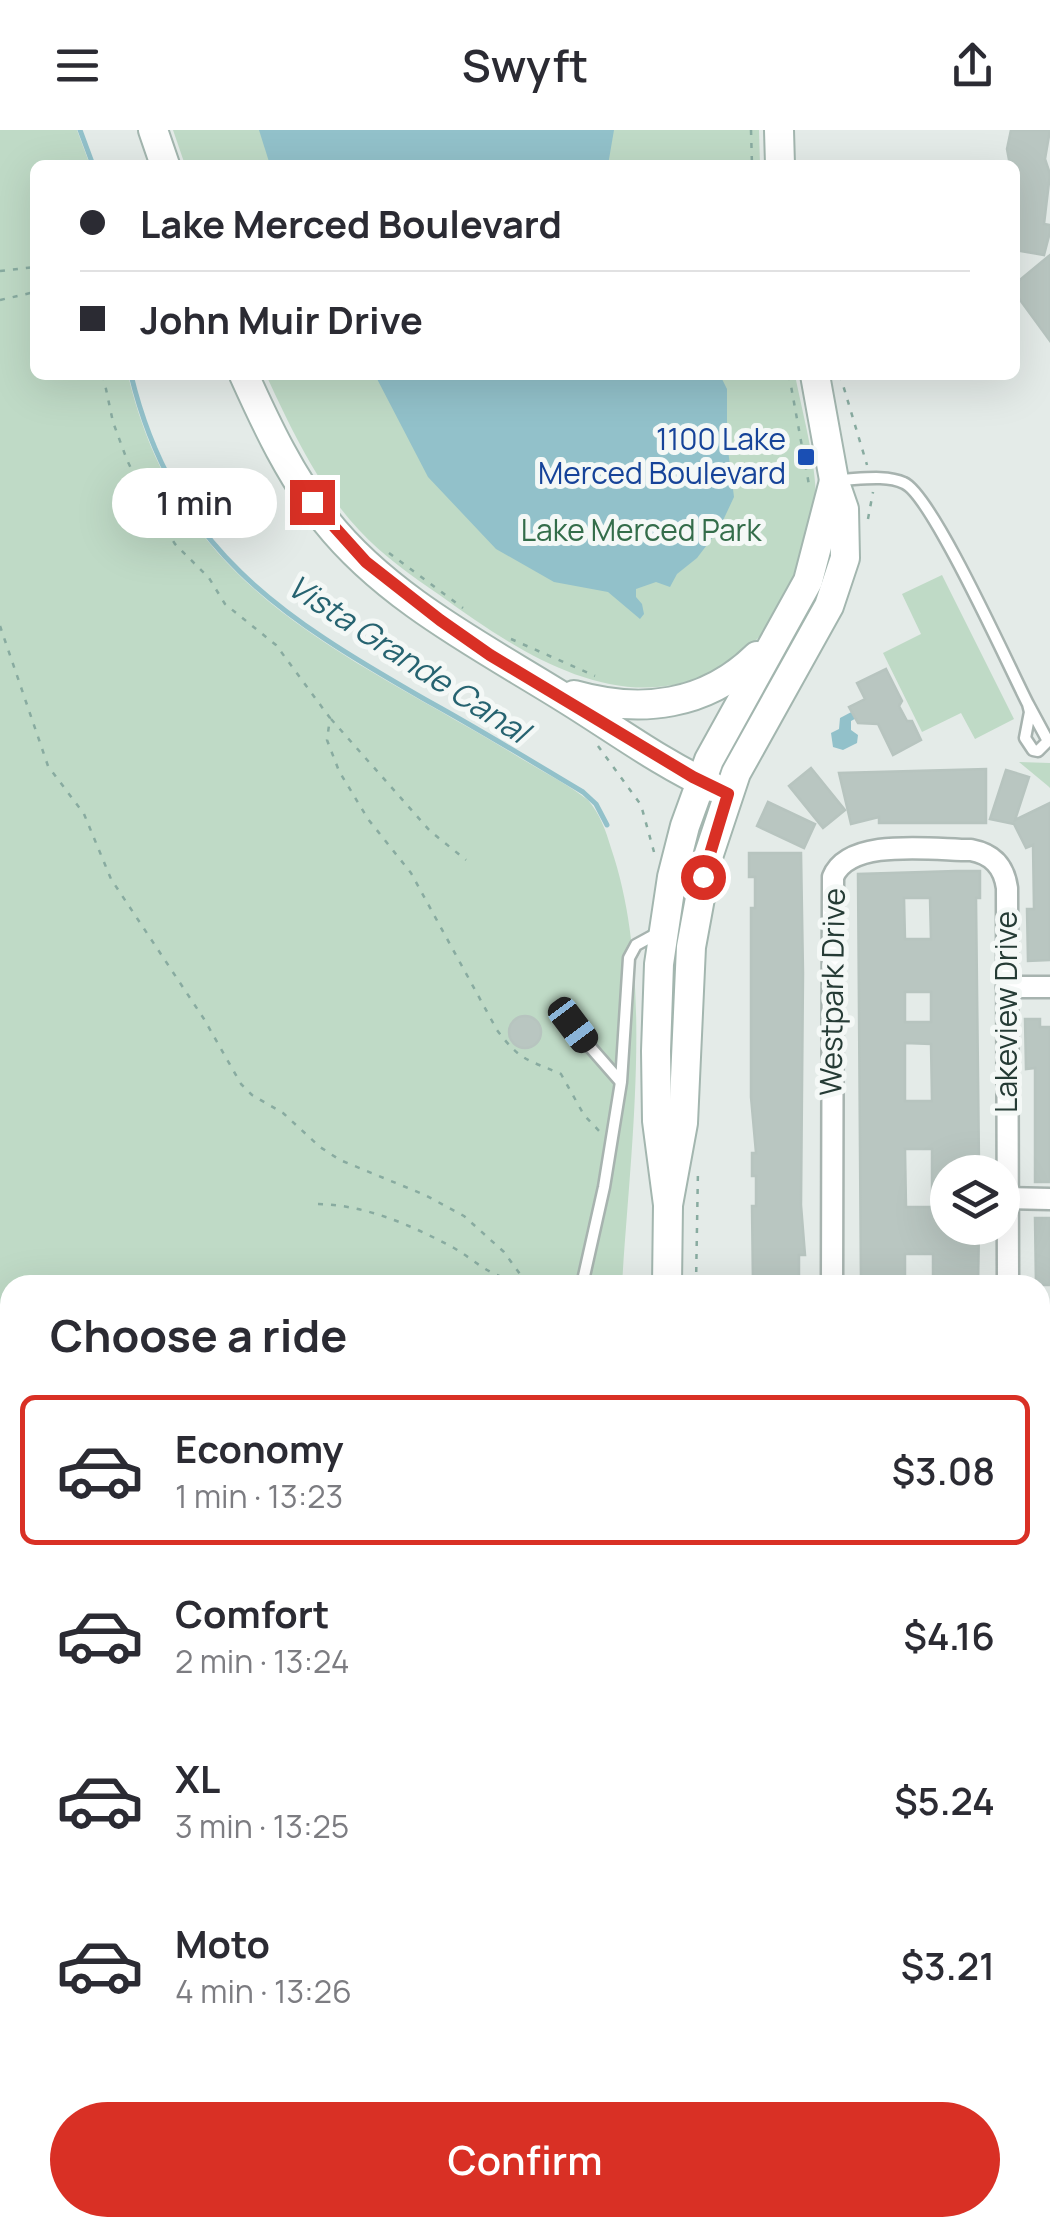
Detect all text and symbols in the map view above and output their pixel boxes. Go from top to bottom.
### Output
text: Swyft [462,34,588,96]
icon: menu [50,38,105,93]
icon: share [945,38,1000,93]
text: Lake Merced Boulevard [140,197,562,249]
text: John Muir Drive [140,293,423,345]
place label: 1100 Lake Merced Boulevard [538,418,786,493]
marker: 1100 Lake Merced Boulevard [795,446,817,468]
callout: 1 min [112,467,277,537]
route end [290,480,335,525]
text: 1 min [156,481,233,525]
park label: Lake Merced Park [521,509,762,550]
water label: Vista Grande Canal [280,564,541,755]
route start [681,855,726,900]
street label: Westpark Drive [809,888,854,1096]
street label: Lakeview Drive [985,911,1026,1113]
car [543,992,603,1058]
map controls [930,1155,1020,1245]
button: layers [930,1155,1020,1245]
text: Choose a ride [50,1304,347,1366]
text: Economy [175,1422,344,1474]
icon: car [55,1425,145,1515]
text: $3.08 [892,1444,995,1496]
text: 1 min · 13:23 [175,1474,343,1518]
text: Comfort [175,1587,329,1639]
icon: car [55,1590,145,1680]
text: $4.16 [904,1609,995,1661]
text: 2 min · 13:24 [175,1639,350,1683]
text: XL [175,1752,220,1804]
icon: car [55,1755,145,1845]
text: $5.24 [894,1774,995,1826]
text: 3 min · 13:25 [175,1804,349,1848]
text: Moto [175,1917,270,1969]
icon: car [55,1920,145,2010]
text: $3.21 [901,1939,995,1991]
text: 4 min · 13:26 [175,1969,352,2013]
button: Confirm [50,2102,1000,2217]

